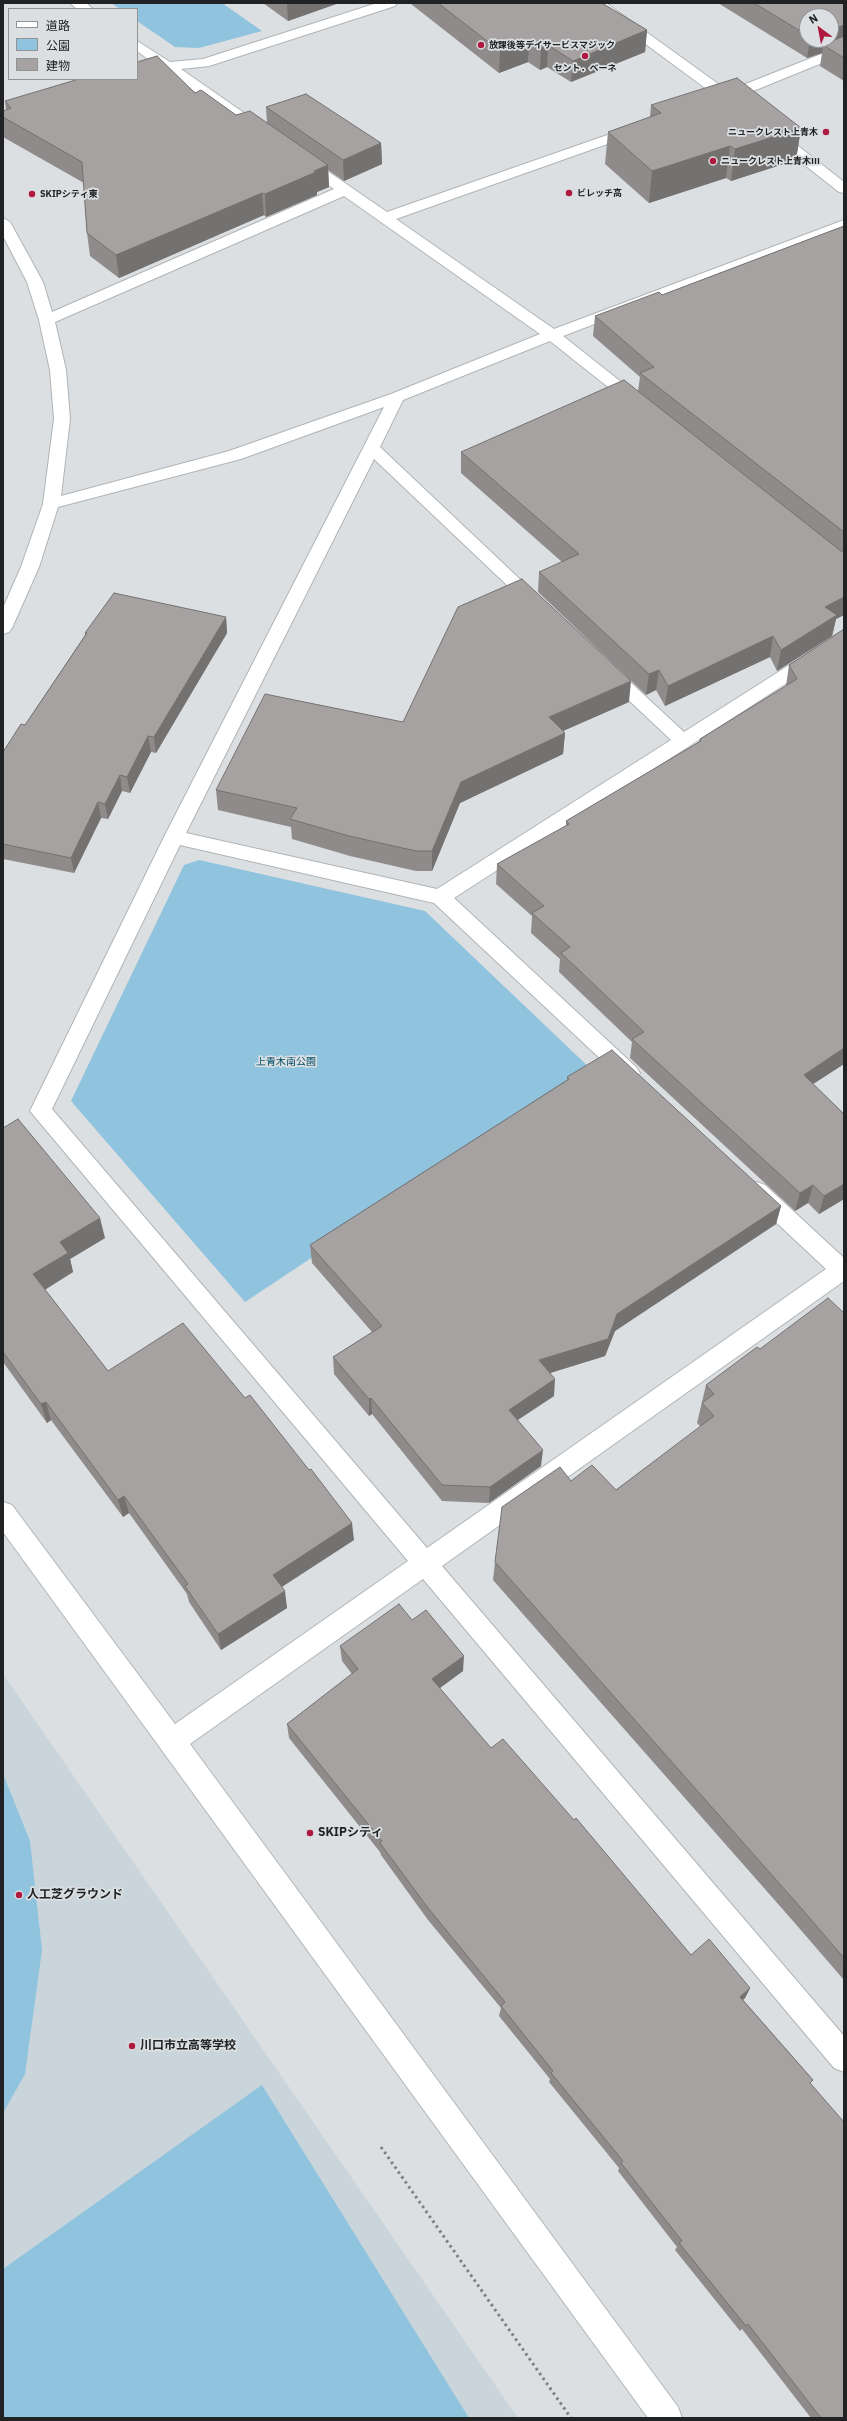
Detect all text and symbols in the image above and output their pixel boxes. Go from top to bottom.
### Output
legend [8,8,138,80]
north arrow [799,8,839,48]
text: N [806,11,820,27]
text: 道路 [46,18,70,33]
text: 公園 [46,38,70,53]
marker: 放課後等デイサービスマジック [476,40,486,50]
place label: 放課後等デイサービスマジック [489,40,615,50]
marker: セント．ベーネ [580,51,590,61]
text: 建物 [46,58,70,73]
place label: セント．ベーネ [554,63,616,73]
place label: ニュークレスト上青木 [728,127,818,137]
marker: ニュークレスト上青木 [821,127,831,137]
marker: ニュークレスト上青木Ⅲ [708,156,718,166]
place label: ニュークレスト上青木Ⅲ [721,156,820,166]
marker: ビレッチ高 [564,188,574,198]
place label: ビレッチ高 [577,188,622,198]
marker: SKIPシティ東 [27,189,37,199]
place label: SKIPシティ東 [40,189,98,199]
park label: 上青木南公園 [256,1056,316,1068]
place label: SKIPシティ [318,1826,383,1840]
marker: SKIPシティ [305,1828,315,1838]
place label: 人工芝グラウンド [27,1888,123,1902]
marker: 人工芝グラウンド [14,1890,24,1900]
place label: 川口市立高等学校 [140,2039,236,2053]
marker: 川口市立高等学校 [127,2041,137,2051]

